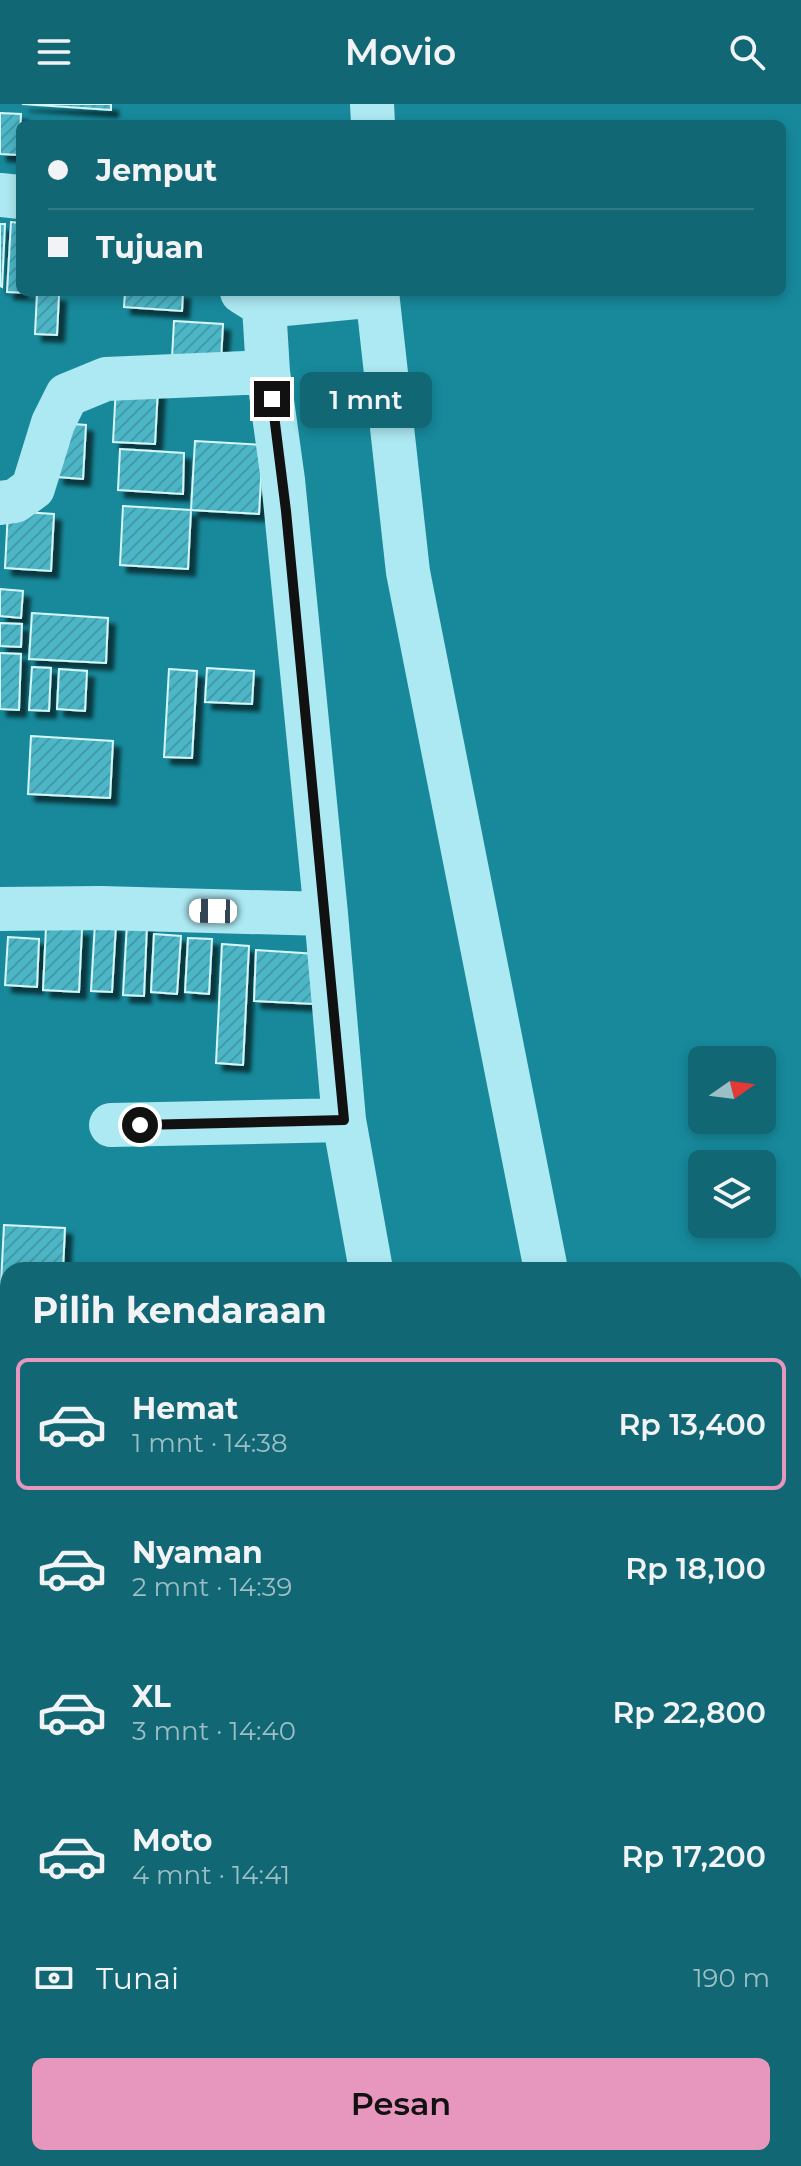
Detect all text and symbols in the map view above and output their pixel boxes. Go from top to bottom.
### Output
icon: menu [32,30,76,74]
text: Movio [345,30,456,74]
icon: search [725,30,769,74]
text: Jemput [96,152,217,189]
text: Tujuan [96,229,204,266]
callout: 1 mnt [300,371,432,427]
route end [254,381,290,417]
text: 1 mnt [329,384,403,416]
car [189,899,237,923]
north arrow [688,1046,776,1134]
map controls [688,1046,776,1238]
route start [122,1107,158,1143]
button: layers [688,1150,776,1238]
text: Pilih kendaraan [32,1288,327,1332]
icon: car [36,1388,108,1460]
text: Hemat [132,1390,238,1427]
text: Rp 13,400 [618,1406,766,1443]
text: 1 mnt · 14:38 [132,1427,288,1459]
icon: car [36,1532,108,1604]
text: Nyaman [132,1534,263,1571]
text: Rp 18,100 [625,1550,766,1587]
text: 2 mnt · 14:39 [132,1571,292,1603]
icon: car [36,1676,108,1748]
text: XL [132,1678,171,1715]
text: Rp 22,800 [612,1694,766,1731]
text: 3 mnt · 14:40 [132,1715,296,1747]
icon: car [36,1820,108,1892]
text: Moto [132,1822,213,1859]
text: Rp 17,200 [622,1838,766,1875]
text: 4 mnt · 14:41 [132,1859,290,1891]
icon: cash [32,1956,76,2000]
text: Tunai [96,1960,179,1997]
text: 190 m [693,1962,770,1994]
button: Pesan [32,2058,770,2150]

